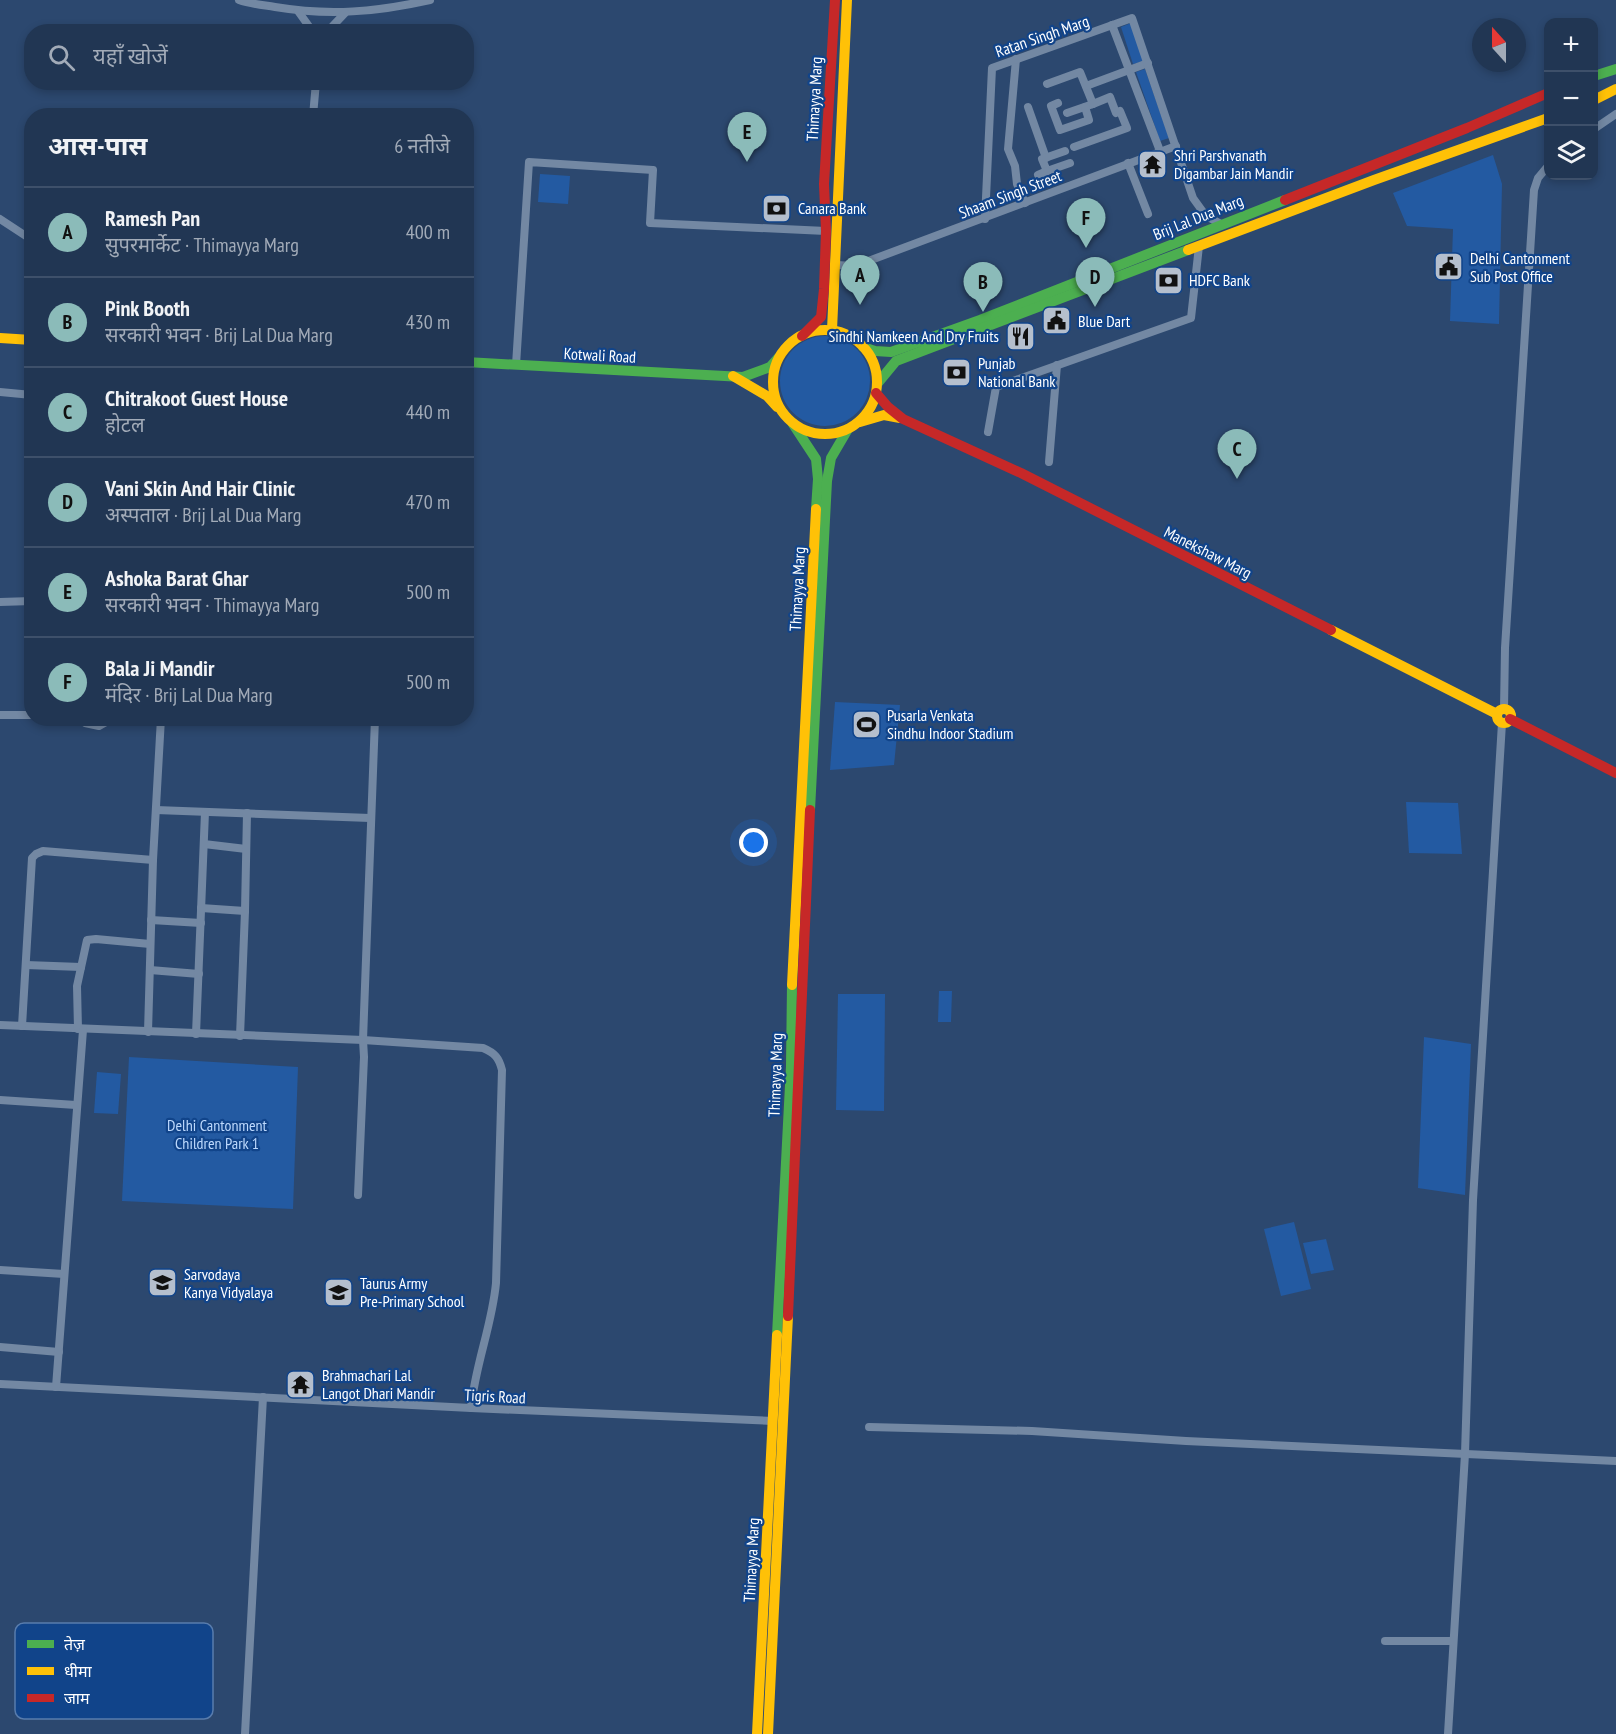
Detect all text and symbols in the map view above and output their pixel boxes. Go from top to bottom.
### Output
street label: Ratan Singh Marg [992,11,1092,61]
north arrow [1472,18,1526,72]
map controls [1544,18,1598,180]
button: + [1544,18,1598,72]
search box [24,24,474,90]
icon: search [45,41,78,74]
text: यहाँ खोजें [93,42,168,70]
street label: Thimayya Marg [802,56,826,142]
button: − [1544,72,1598,126]
pin: E [728,112,766,162]
button: layers [1544,126,1598,180]
text: आस-पास [48,129,148,162]
text: 6 नतीजे [394,133,450,159]
place label: Shri Parshvanath Digambar Jain Mandir [1174,145,1294,183]
temple icon: Shri Parshvanath Digambar Jain Mandir [1137,148,1169,180]
street label: Shaam Singh Street [956,165,1065,223]
street label: Brij Lal Dua Marg [1150,190,1246,244]
bank icon: Canara Bank [761,192,793,224]
place label: Canara Bank [798,198,867,218]
pin: F [1066,198,1106,248]
text: Ramesh Pan [105,204,200,232]
text: A [62,219,73,245]
text: 400 m [406,219,450,245]
text: सुपरमार्केट · Thimayya Marg [105,232,299,258]
place label: Delhi Cantonment Sub Post Office [1470,248,1570,286]
public building icon: Delhi Cantonment Sub Post Office [1433,251,1465,283]
pin: A [840,256,880,305]
pin: D [1076,258,1114,307]
pin: B [964,262,1002,312]
bank icon: HDFC Bank [1152,264,1184,296]
place label: HDFC Bank [1189,270,1251,290]
text: Pink Booth [105,294,190,322]
public building icon: Blue Dart [1041,305,1073,337]
text: B [63,309,72,335]
text: 430 m [406,309,450,335]
place label: Blue Dart [1078,311,1131,331]
restaurant icon: Sindhi Namkeen And Dry Fruits [1004,320,1036,352]
text: सरकारी भवन · Brij Lal Dua Marg [105,322,333,348]
place label: Sindhi Namkeen And Dry Fruits [828,326,999,346]
street label: Kotwali Road [563,343,637,367]
place label: Punjab National Bank [978,353,1056,391]
bank icon: Punjab National Bank [941,356,973,388]
text: Chitrakoot Guest House [105,384,288,412]
text: C [63,399,72,425]
text: 440 m [406,399,450,425]
text: होटल [105,412,144,438]
pin: C [1218,430,1256,479]
text: Vani Skin And Hair Clinic [105,474,295,502]
text: D [62,489,73,515]
text: 470 m [406,489,450,515]
text: अस्पताल · Brij Lal Dua Marg [105,502,301,528]
street label: Manekshaw Marg [1161,521,1255,583]
street label: Thimayya Marg [785,546,809,632]
text: Ashoka Barat Ghar [105,564,249,592]
text: E [63,579,72,605]
text: 500 m [406,579,450,605]
text: सरकारी भवन · Thimayya Marg [105,592,319,618]
text: Bala Ji Mandir [105,654,214,682]
text: F [63,669,72,695]
text: 500 m [406,669,450,695]
text: मंदिर · Brij Lal Dua Marg [105,682,273,708]
place label: Pusarla Venkata Sindhu Indoor Stadium [887,705,1013,743]
sports icon: Pusarla Venkata Sindhu Indoor Stadium [850,708,882,740]
your location [739,828,768,857]
street label: Thimayya Marg [764,1032,786,1118]
park label: Delhi Cantonment Children Park 1 [167,1115,268,1153]
place label: Sarvodaya Kanya Vidyalaya [184,1264,273,1302]
school or university icon: Sarvodaya Kanya Vidyalaya [147,1267,179,1299]
place label: Taurus Army Pre-Primary School [360,1273,465,1311]
school or university icon: Taurus Army Pre-Primary School [323,1276,355,1308]
place label: Brahmachari Lal Langot Dhari Mandir [322,1365,436,1403]
temple icon: Brahmachari Lal Langot Dhari Mandir [285,1368,317,1400]
street label: Tigris Road [464,1384,526,1408]
street label: Thimayya Marg [739,1517,763,1603]
legend [15,1623,213,1719]
text: तेज़ [64,1634,86,1654]
text: धीमा [64,1661,93,1681]
text: जाम [64,1688,90,1708]

